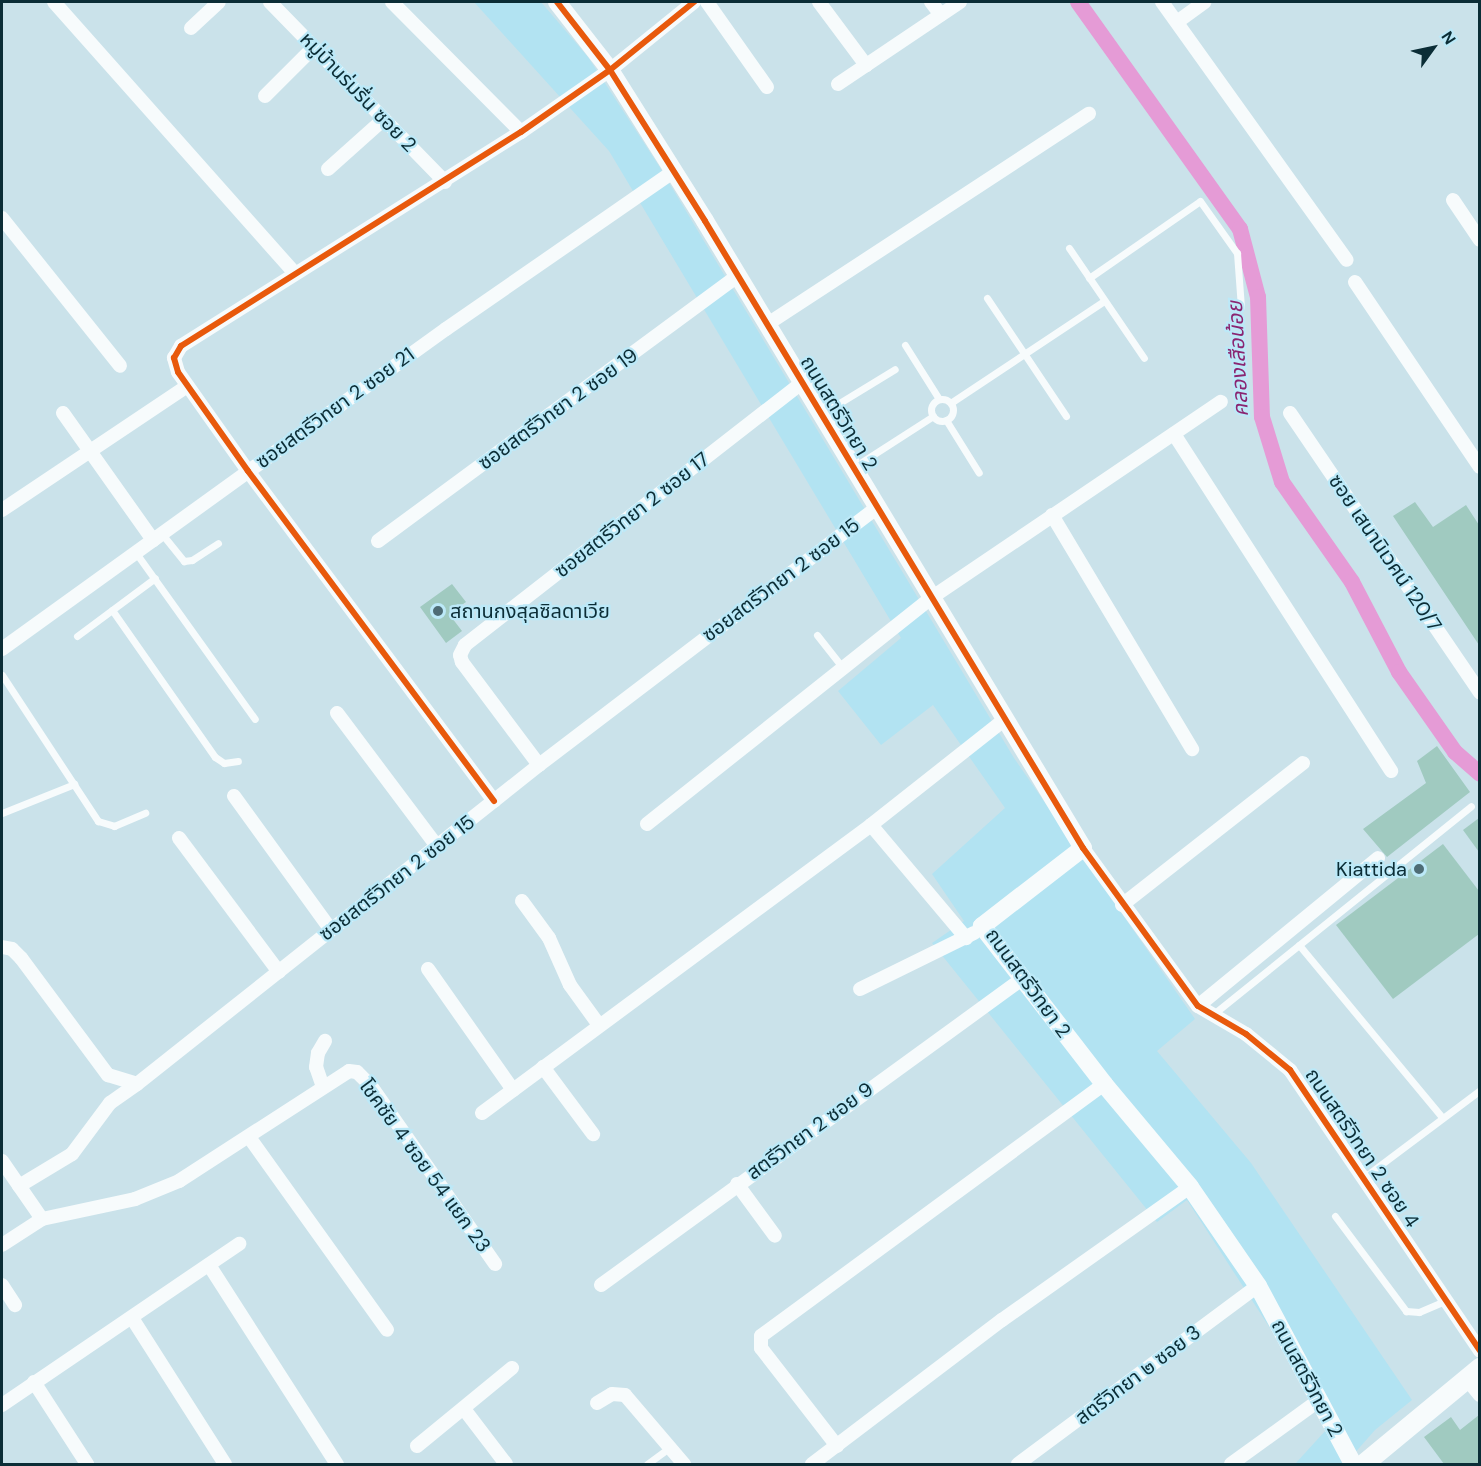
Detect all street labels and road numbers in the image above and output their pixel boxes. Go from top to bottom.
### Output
street label: หมู่บ้านร่มรื่น ซอย 2 [295,27,421,157]
street label: ซอยสตรีวิทยา 2 ซอย 21 [251,342,419,474]
street label: ซอยสตรีวิทยา 2 ซอย 19 [474,343,642,475]
street label: ถนนสตรีวิทยา 2 [795,351,883,475]
street label: ซอยสตรีวิทยา 2 ซอย 17 [550,447,714,583]
street label: ซอย เสนานิเวศน์ 120/7 [1324,470,1446,636]
street label: ซอยสตรีวิทยา 2 ซอย 15 [698,513,864,647]
street label: ซอยสตรีวิทยา 2 ซอย 15 [314,810,480,946]
street label: ถนนสตรีวิทยา 2 [980,924,1076,1042]
street label: ถนนสตรีวิทยา 2 ซอย 4 [1300,1064,1424,1232]
street label: โชคชัย 4 ซอย 54 แยก 23 [354,1075,496,1257]
street label: สตรีวิทยา 2 ซอย 9 [742,1077,878,1185]
street label: ถนนสตรีวิทยา 2 [1266,1315,1348,1441]
street label: สตรีวิทยา ๒ ซอย 3 [1071,1320,1205,1430]

